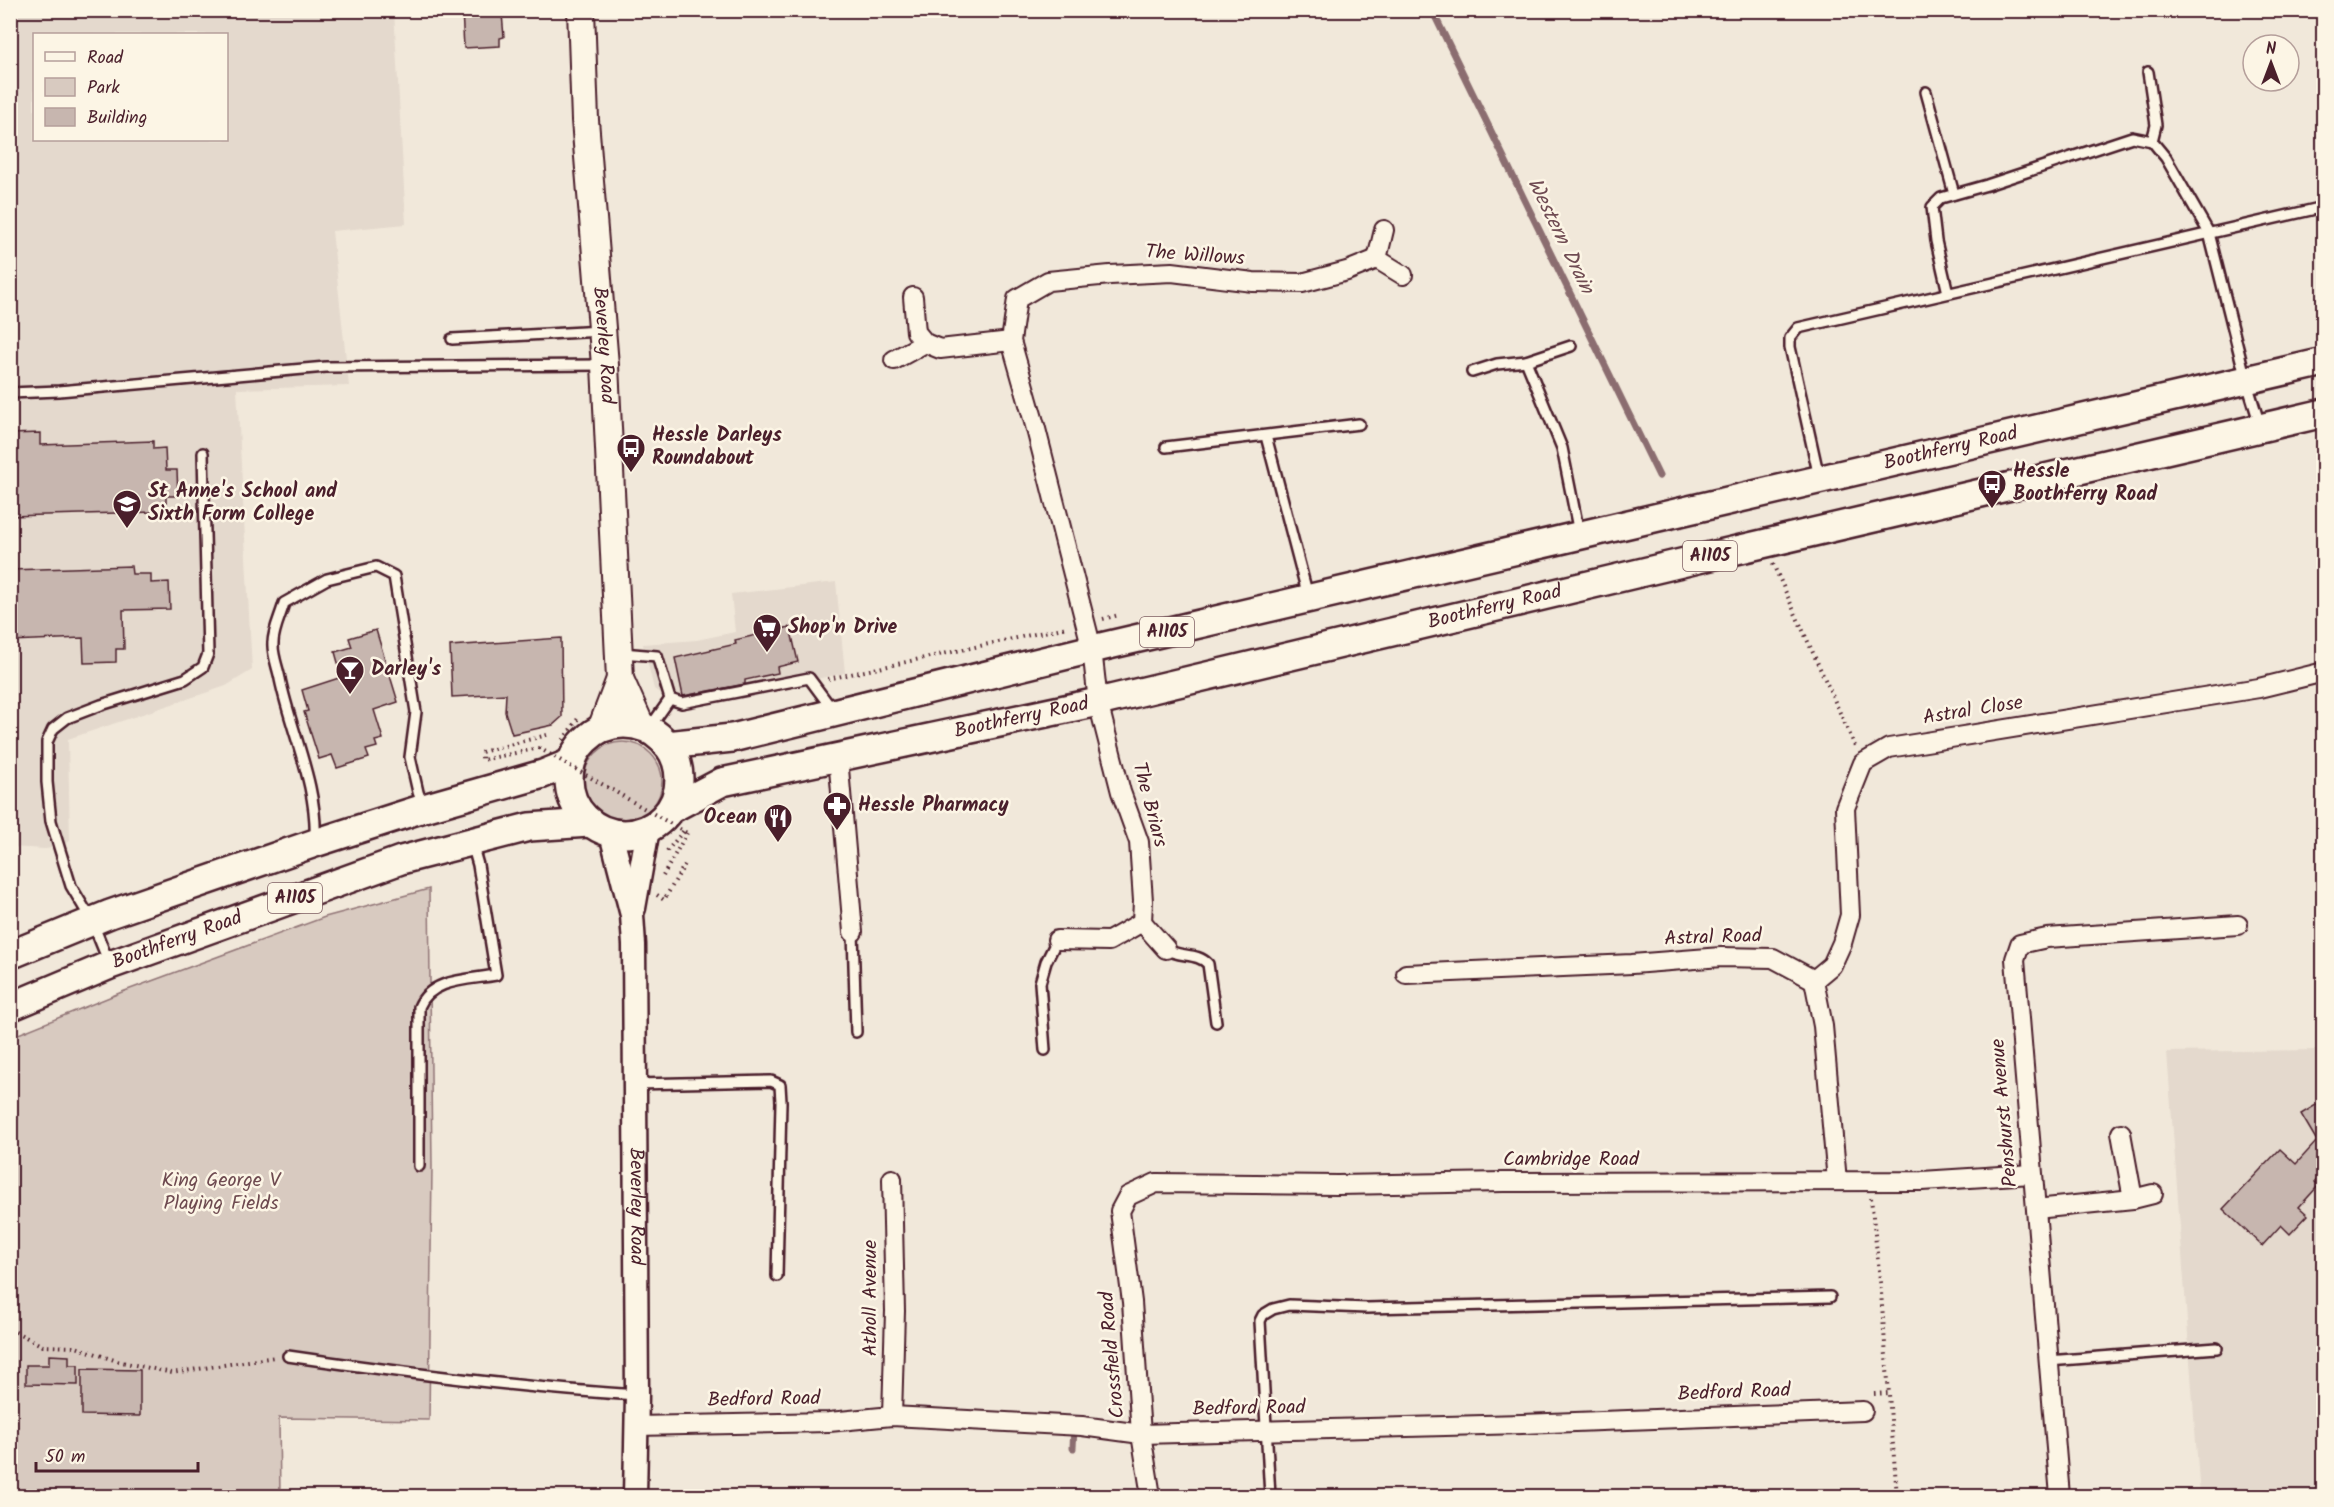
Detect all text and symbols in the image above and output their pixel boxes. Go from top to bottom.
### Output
legend [33,33,228,141]
north arrow [2241,33,2301,93]
text: N [2266,37,2276,62]
text: Road [87,44,124,73]
text: Park [87,74,120,103]
text: Building [87,104,147,133]
water label: Western Drain [1518,172,1603,301]
street label: The Willows [1144,237,1246,275]
street label: Beverley Road [583,285,623,405]
street label: Boothferry Road [1881,418,2022,480]
place label: Hessle Darleys Roundabout [652,420,782,475]
bus stop icon: Hessle Darleys Roundabout [615,432,647,474]
place label: Hessle Boothferry Road [2013,456,2158,511]
bus stop icon: Hessle Boothferry Road [1976,468,2008,510]
place label: St Anne's School and Sixth Form College [148,476,338,531]
school or university icon: St Anne's School and Sixth Form College [111,488,143,530]
road number: A1105 [1683,541,1737,571]
street label: Boothferry Road [1425,576,1566,639]
supermarket icon: Shop'n Drive [751,612,783,654]
place label: Shop'n Drive [788,612,898,644]
road number: A1105 [1140,617,1194,647]
bar icon: Darley's [334,654,366,696]
place label: Darley's [371,654,442,686]
street label: Astral Close [1921,687,2025,735]
street label: Boothferry Road [951,688,1093,748]
street label: The Briars [1122,759,1176,852]
pharmacy icon: Hessle Pharmacy [821,790,853,832]
place label: Hessle Pharmacy [858,790,1009,822]
place label: Ocean [704,802,757,834]
restaurant icon: Ocean [762,802,794,844]
road number: A1105 [268,883,322,913]
street label: Boothferry Road [108,902,248,979]
street label: Astral Road [1664,920,1763,956]
street label: Penshurst Avenue [1983,1037,2027,1189]
street label: Cambridge Road [1503,1144,1640,1176]
street label: Beverley Road [619,1148,652,1266]
park label: King George V Playing Fields [162,1165,282,1220]
street label: Atholl Avenue [855,1240,887,1356]
street label: Crossfield Road [1091,1289,1134,1420]
street label: Bedford Road [1677,1375,1792,1411]
street label: Bedford Road [707,1383,822,1417]
street label: Bedford Road [1192,1392,1307,1426]
scale bar [36,1435,198,1473]
text: 50 m [45,1443,85,1472]

